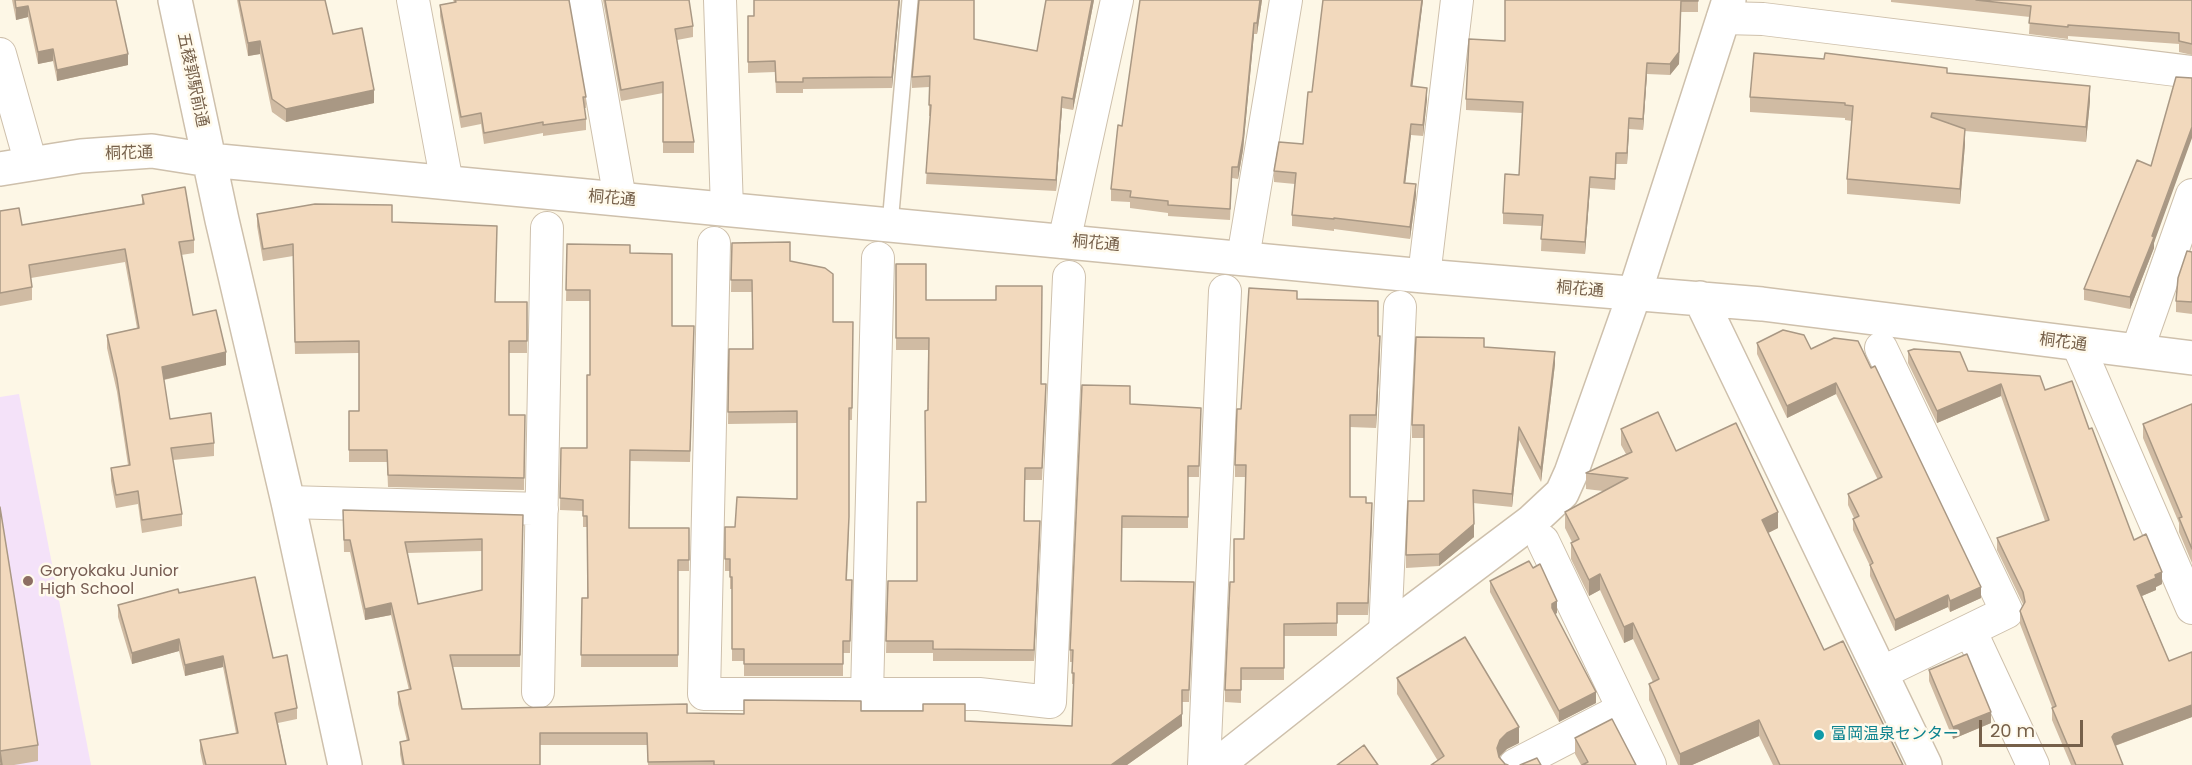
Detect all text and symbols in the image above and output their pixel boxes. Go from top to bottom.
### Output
street label: 五稜郭駅前通 [173,31,211,129]
street label: 桐花通 [105,144,153,164]
street label: 桐花通 [587,187,637,211]
street label: 桐花通 [1071,232,1121,256]
street label: 桐花通 [1555,278,1605,302]
street label: 桐花通 [2038,331,2088,355]
place label: Goryokaku Junior High School [40,562,179,600]
marker: Goryokaku Junior High School [21,574,35,588]
scale bar [1982,708,2086,746]
text: 20 m [1990,718,2035,743]
place label: 富岡温泉センター [1831,725,1959,745]
marker: 富岡温泉センター [1812,728,1826,742]

